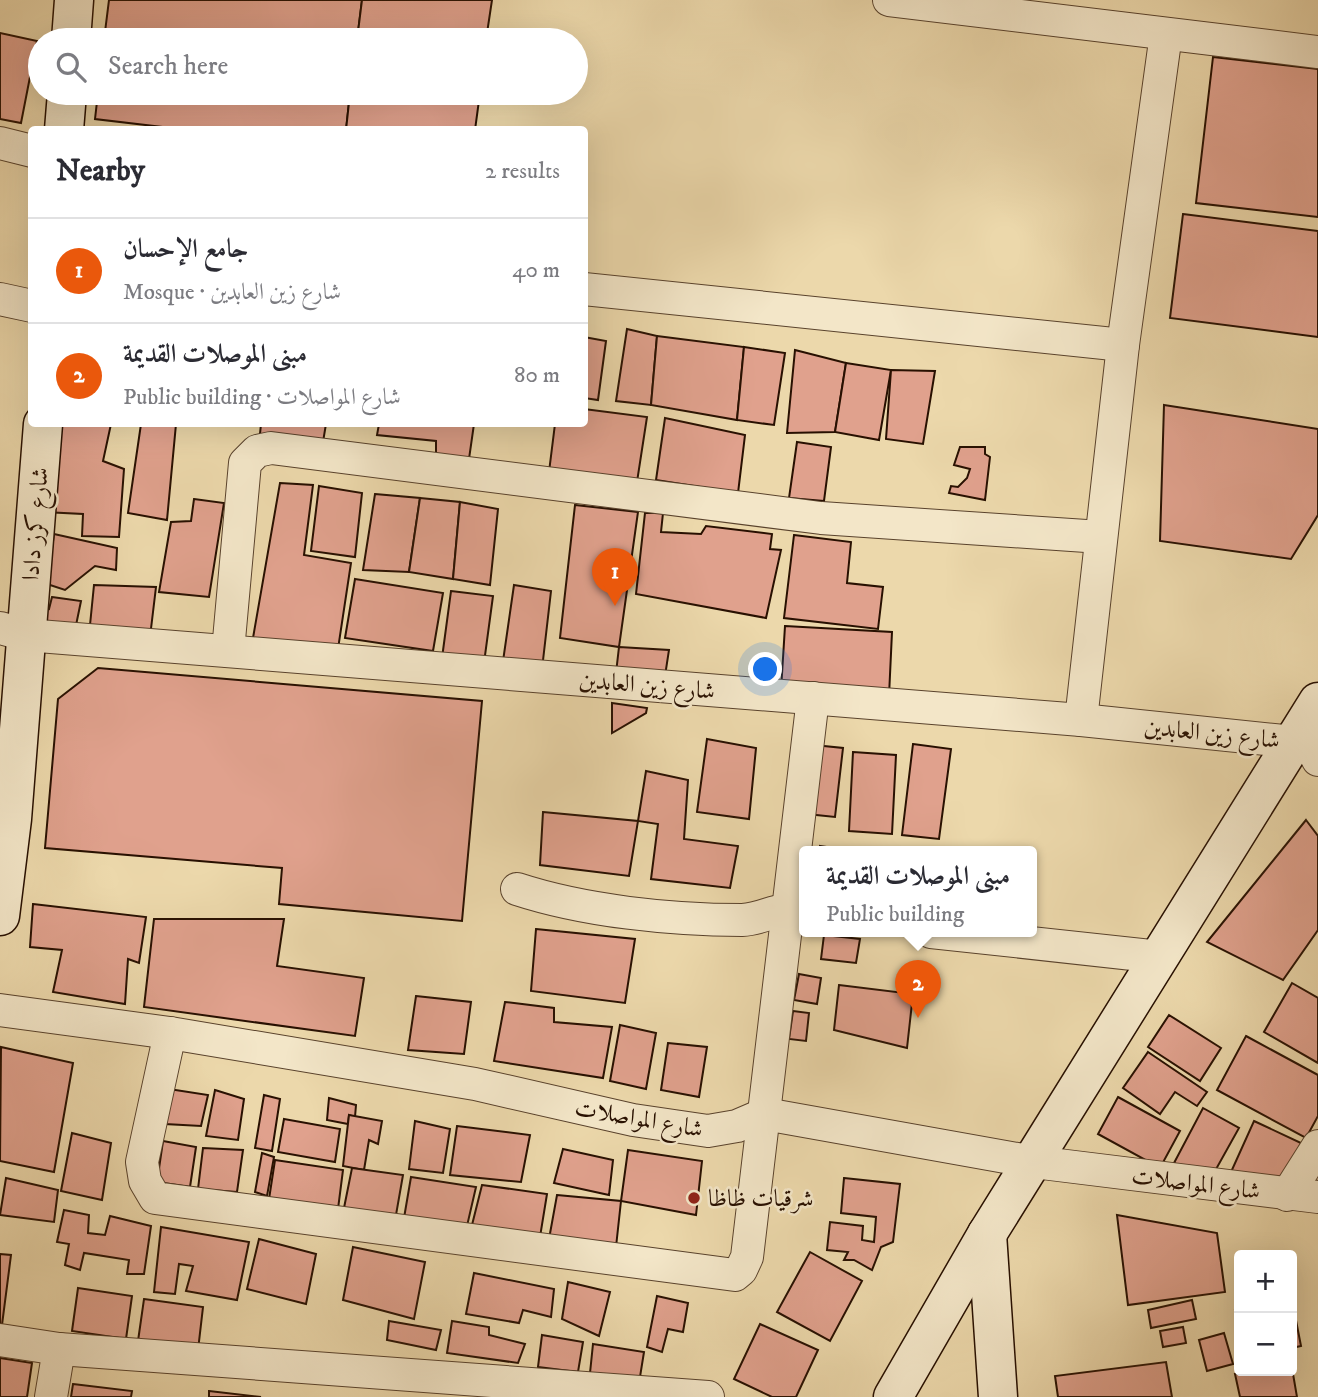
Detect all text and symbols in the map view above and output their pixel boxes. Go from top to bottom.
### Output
search box [28,28,588,105]
icon: search [52,48,90,86]
text: Search here [108,50,228,83]
text: Nearby [56,153,145,190]
text: 2 results [485,157,560,186]
text: جامع الإحسان [123,233,248,266]
text: 1 [75,256,83,285]
text: 40 m [512,256,560,285]
text: Mosque · شارع زين العابدين [123,278,341,307]
text: مبنى الموصلات القديمة [123,338,307,371]
text: 2 [73,361,85,390]
text: 80 m [514,361,560,390]
text: Public building · شارع المواصلات [123,383,401,412]
street label: شارع كرز دادا [16,466,60,582]
pin: 1 [592,548,638,606]
your location [748,652,782,686]
street label: شارع زين العابدين [577,665,716,711]
street label: شارع زين العابدين [1142,712,1281,760]
popup [799,846,1037,937]
text: مبنى الموصلات القديمة [826,860,1010,893]
text: Public building [826,900,964,929]
pin: 2 [895,960,941,1018]
street label: شارع المواصلات [572,1093,705,1149]
street label: شارع المواصلات [1129,1161,1262,1211]
place label: شرقيات ظاظا [708,1184,814,1214]
marker: شرقيات ظاظا [686,1190,702,1206]
map controls [1234,1250,1297,1376]
button: + [1234,1250,1297,1313]
button: − [1234,1313,1297,1376]

